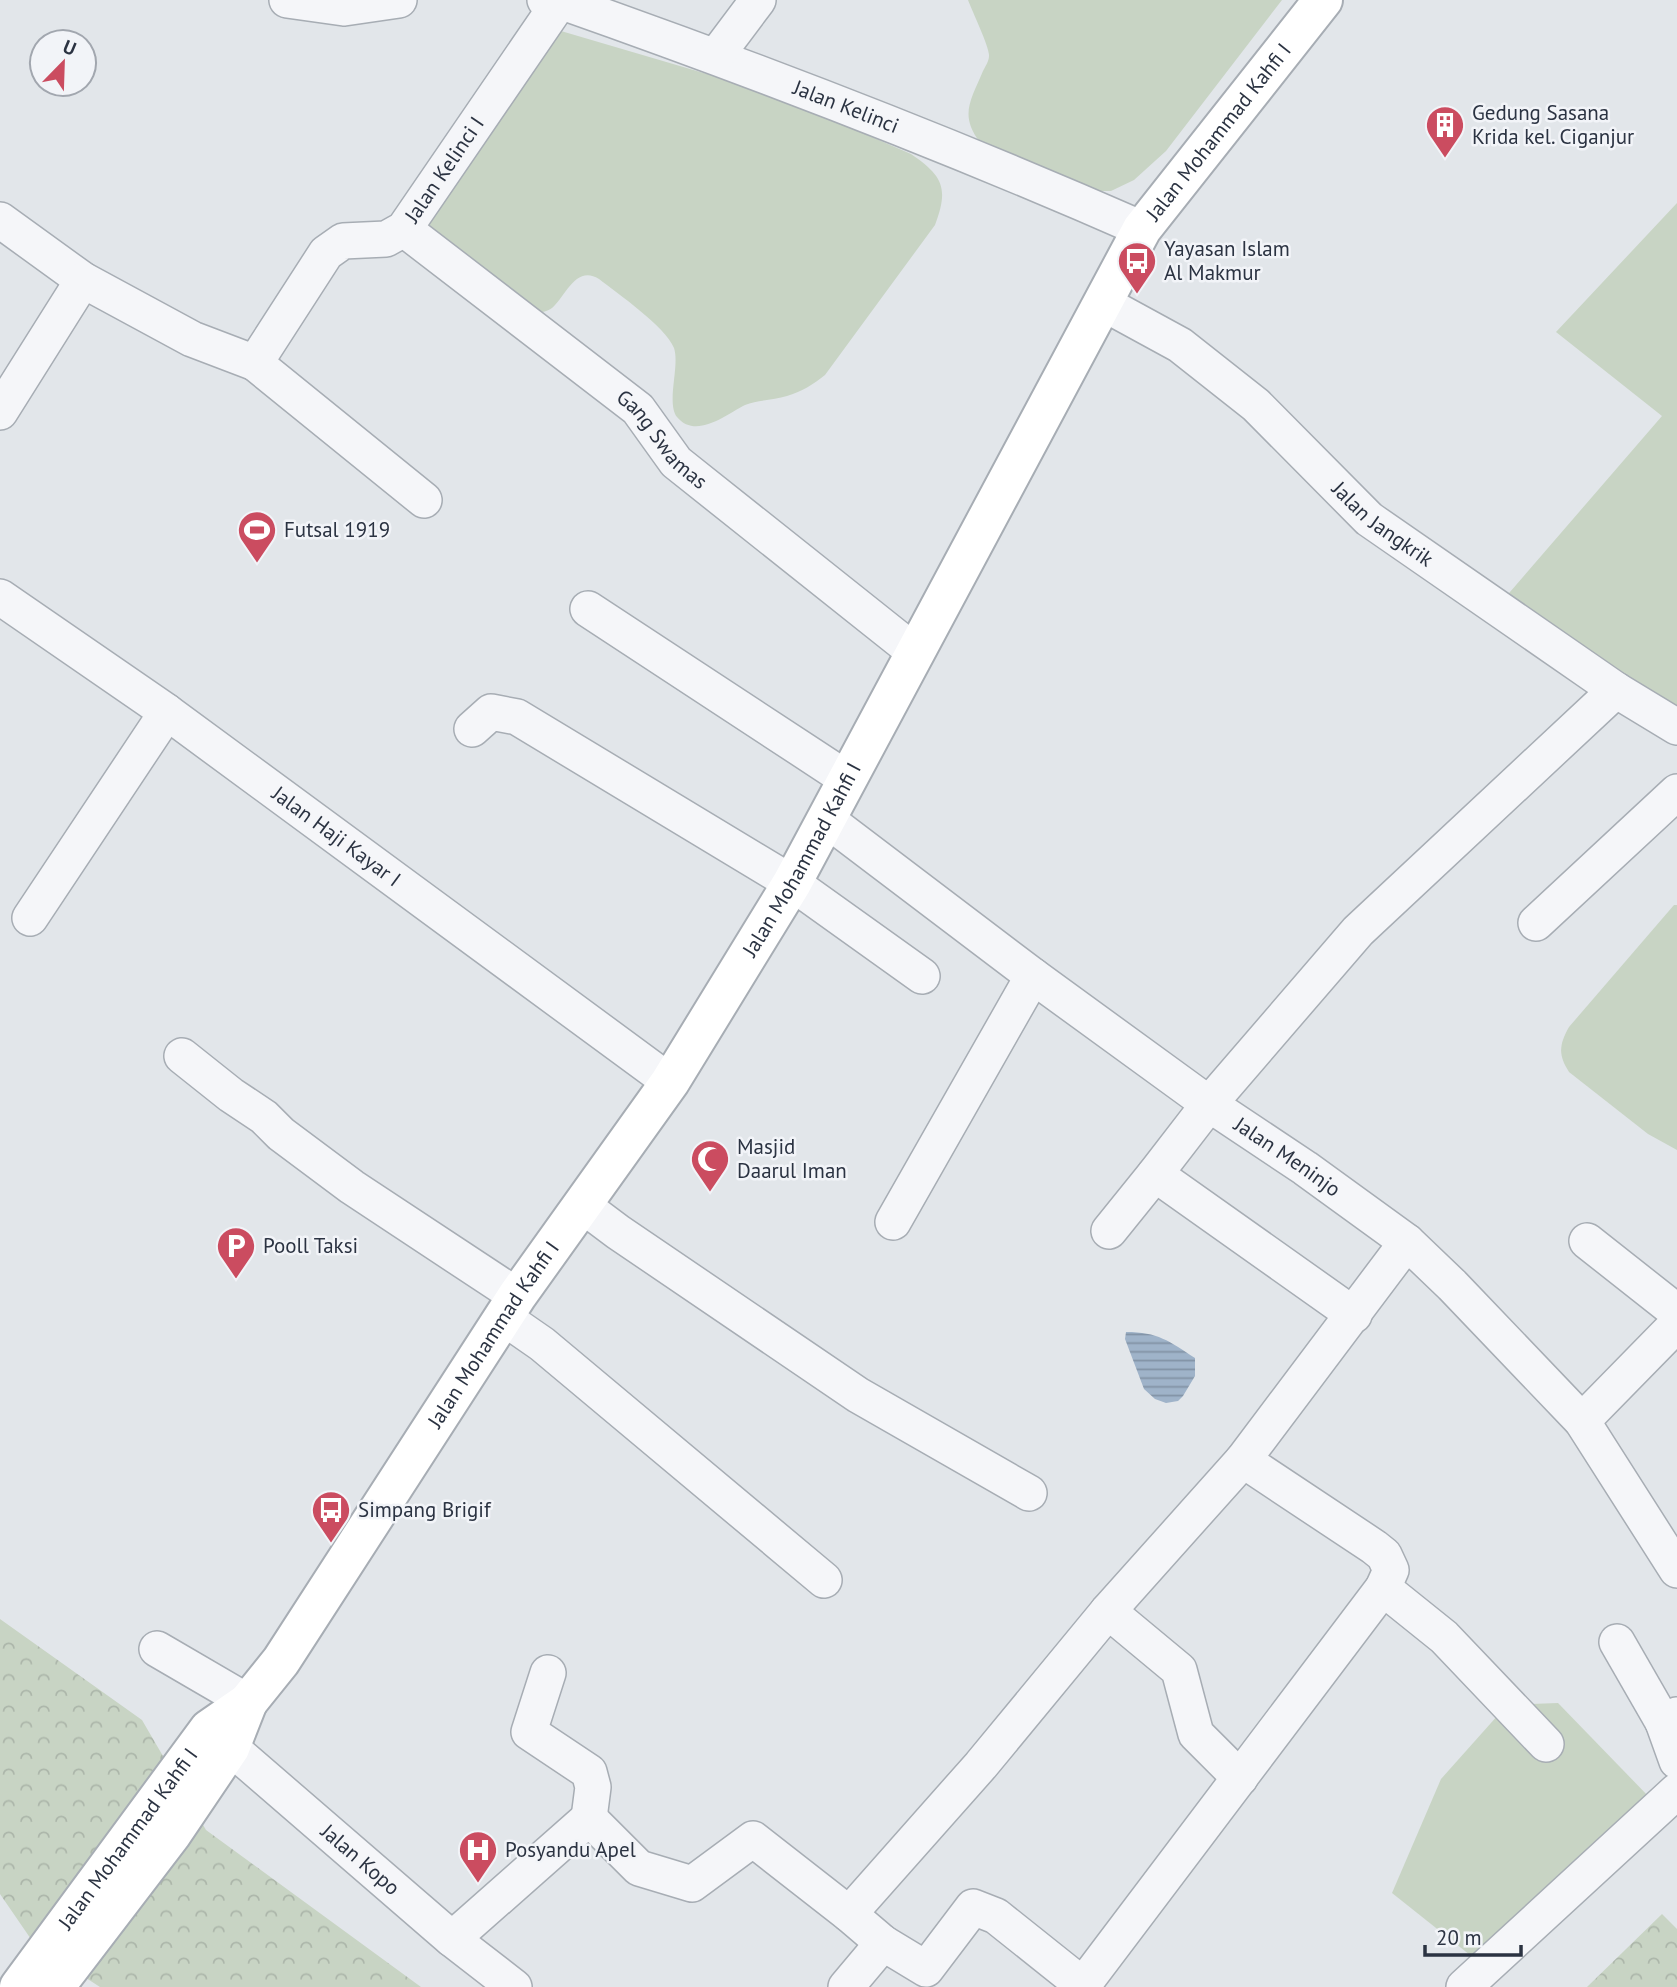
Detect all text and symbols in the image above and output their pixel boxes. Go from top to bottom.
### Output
north arrow [28,28,98,98]
text: U [59,34,80,61]
street label: Jalan Mohammad Kahfi I [1139,38,1297,227]
street label: Jalan Kelinci [789,73,903,139]
place label: Gedung Sasana Krida kel. Ciganjur [1472,99,1634,150]
building icon: Gedung Sasana Krida kel. Ciganjur [1424,104,1466,159]
street label: Jalan Kelinci I [398,111,490,229]
place label: Yayasan Islam Al Makmur [1164,235,1290,286]
bus stop icon: Yayasan Islam Al Makmur [1116,240,1158,295]
street label: Gang Swamas [611,383,713,495]
street label: Jalan Jangkrik [1326,475,1439,572]
sports icon: Futsal 1919 [236,509,278,564]
place label: Futsal 1919 [284,516,390,543]
street label: Jalan Mohammad Kahfi I [736,758,867,962]
street label: Jalan Haji Kayar I [266,779,406,892]
street label: Jalan Meninjo [1228,1110,1346,1202]
place label: Masjid Daarul Iman [737,1133,847,1184]
mosque icon: Masjid Daarul Iman [689,1138,731,1193]
parking icon: Pooll Taksi [215,1225,257,1280]
place label: Pooll Taksi [263,1232,358,1259]
street label: Jalan Mohammad Kahfi I [421,1236,565,1434]
bus stop icon: Simpang Brigif [310,1489,352,1544]
place label: Simpang Brigif [358,1496,492,1523]
street label: Jalan Mohammad Kahfi I [51,1742,203,1935]
street label: Jalan Kopo [315,1817,406,1901]
hospital icon: Posyandu Apel [457,1829,499,1884]
place label: Posyandu Apel [505,1836,636,1863]
scale bar [1425,1913,1521,1957]
text: 20 m [1436,1924,1482,1951]

